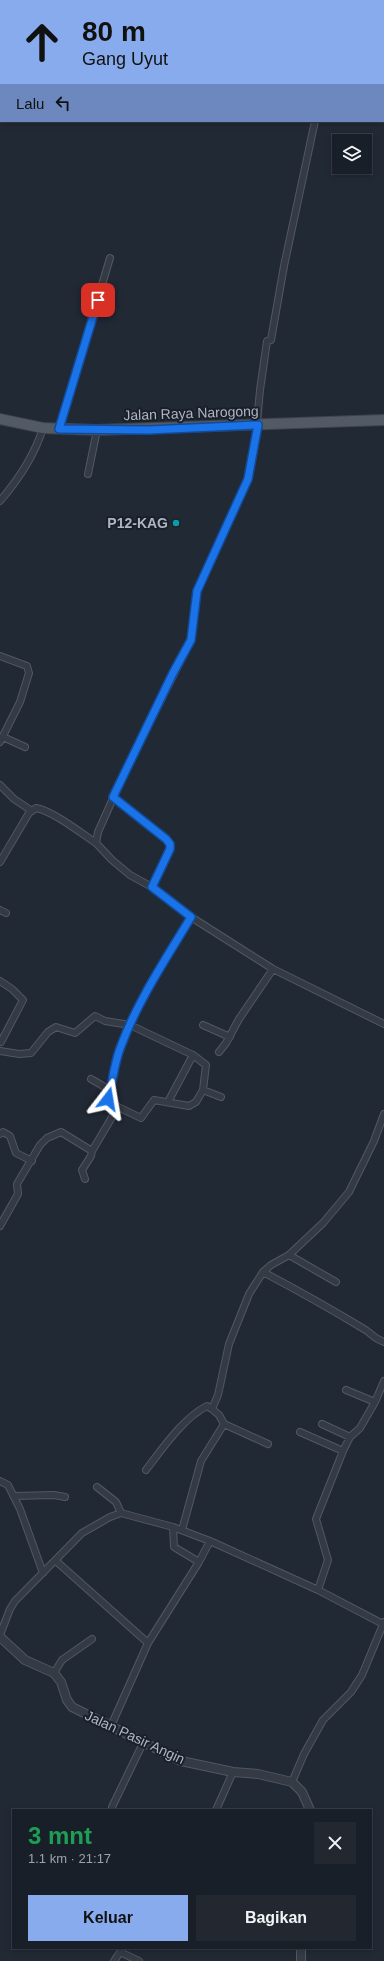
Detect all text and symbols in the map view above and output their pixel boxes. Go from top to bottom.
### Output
icon: ahead [16,16,68,68]
text: 80 m [82,16,146,47]
text: Gang Uyut [82,49,168,69]
icon: left [52,92,74,114]
text: Lalu [16,95,44,112]
map controls [332,134,372,174]
button: layers [332,134,372,174]
pin [81,283,115,317]
icon: arrive [87,289,109,311]
street label: Jalan Raya Narogong [123,403,259,423]
place label: P12-KAG [107,515,168,531]
marker: P12-KAG [171,518,181,528]
position arrow [87,1078,129,1120]
street label: Jalan Pasir Angin [83,1707,187,1767]
text: 3 mnt [28,1822,92,1849]
button: close [314,1822,356,1864]
text: 1.1 km · 21:17 [28,1851,111,1866]
button: Keluar [28,1895,188,1941]
button: Bagikan [196,1895,356,1941]

